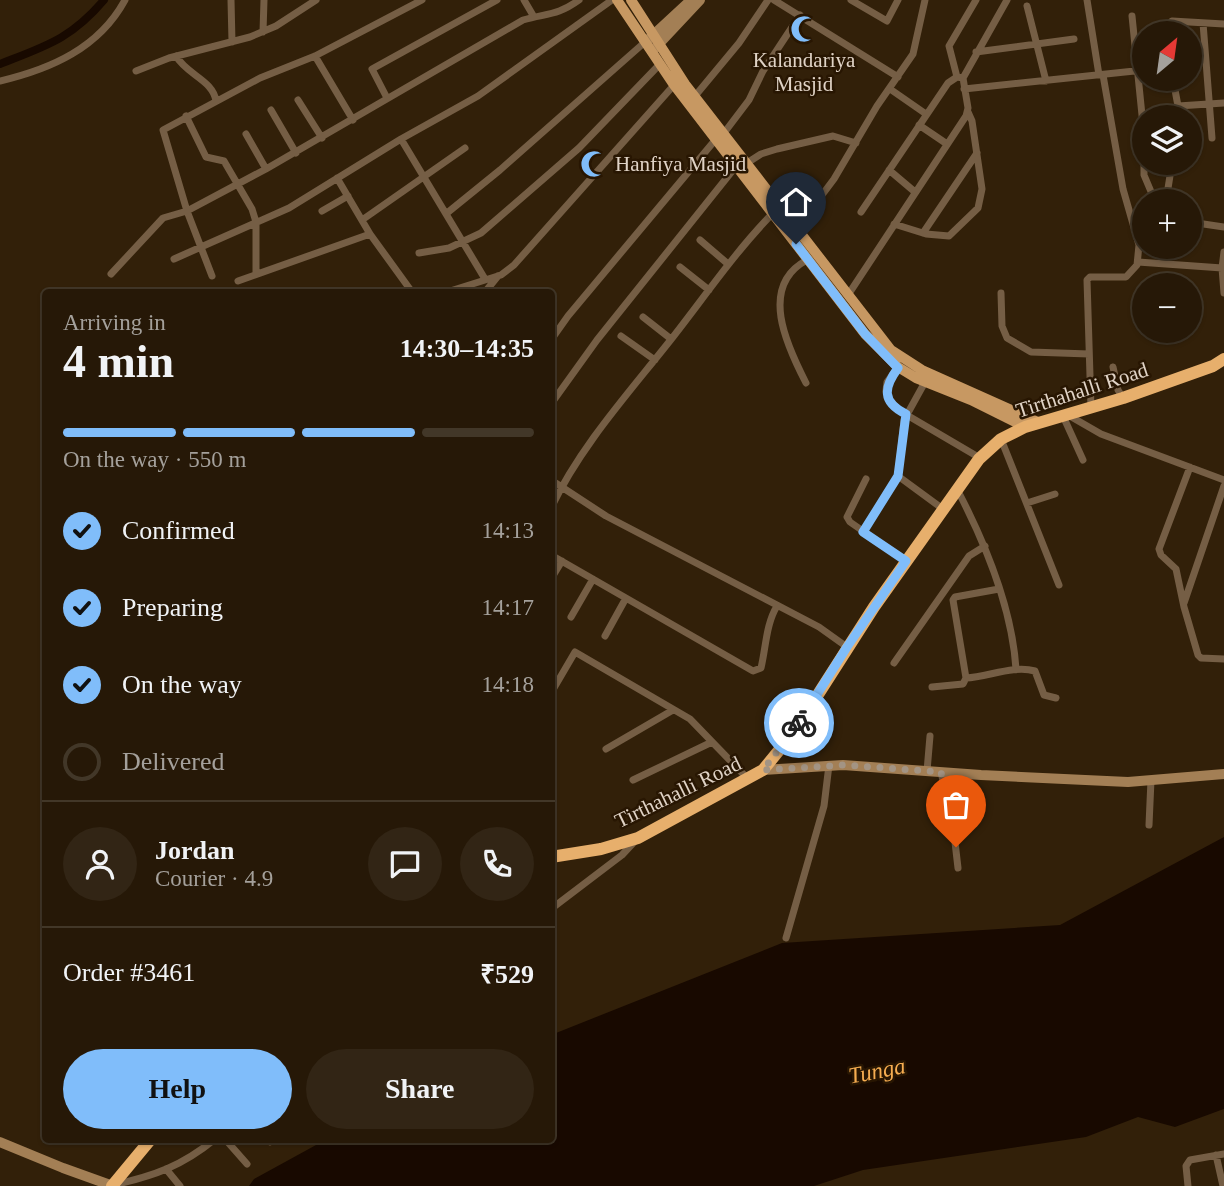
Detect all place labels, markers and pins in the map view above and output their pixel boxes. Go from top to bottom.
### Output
mosque icon: Kalandariya Masjid [789,14,819,44]
place label: Kalandariya Masjid [753,48,856,96]
mosque icon: Hanfiya Masjid [579,149,609,179]
place label: Hanfiya Masjid [615,152,747,176]
pin [766,172,826,244]
pin [926,775,986,847]

